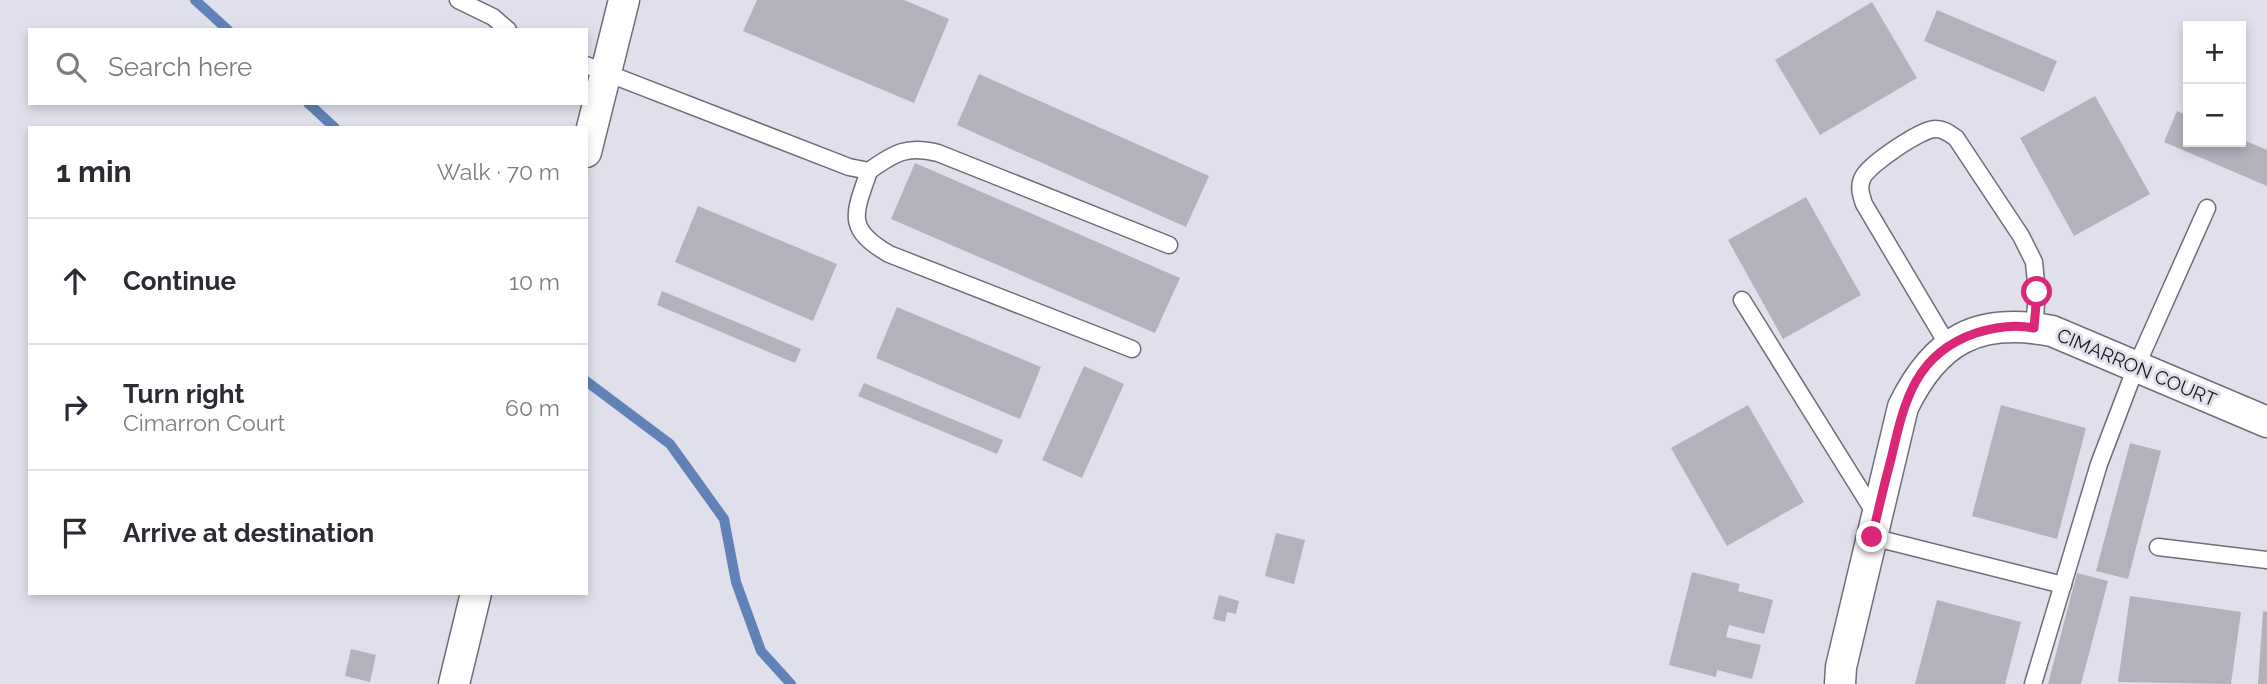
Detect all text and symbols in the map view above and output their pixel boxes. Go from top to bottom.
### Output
map controls [2183,21,2246,147]
button: + [2183,21,2246,84]
search box [28,28,588,105]
icon: search [52,48,90,86]
text: Search here [108,52,252,82]
button: − [2183,84,2246,147]
text: 1 min [56,154,132,189]
text: Walk · 70 m [437,158,560,185]
icon: ahead [56,262,94,300]
text: Continue [123,266,236,296]
text: 10 m [509,268,560,295]
route start [2021,276,2052,307]
street label: CIMARRON COURT [2054,323,2220,411]
text: Turn right [123,379,244,409]
icon: right [56,388,94,426]
text: 60 m [505,394,560,421]
text: Cimarron Court [123,409,285,436]
icon: arrive [56,514,94,552]
text: Arrive at destination [123,518,374,548]
route end [1856,521,1887,552]

